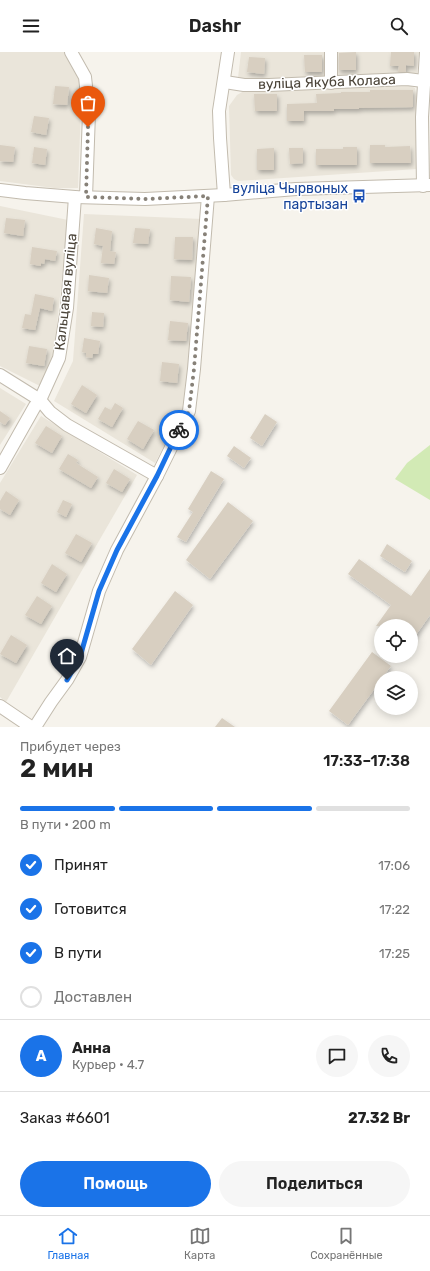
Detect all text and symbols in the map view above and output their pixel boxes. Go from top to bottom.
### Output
icon: menu [20,15,42,37]
text: Dashr [189,15,241,37]
icon: search [388,15,410,37]
street label: вуліца Якуба Коласа [258,71,396,93]
pin [71,86,105,127]
icon: bag [77,92,99,114]
place label: вуліца Чырвоных партызан [232,180,348,213]
bus stop icon: вуліца Чырвоных партызан [351,188,367,204]
street label: Кальцавая вуліца [51,233,81,351]
courier [159,410,199,450]
icon: bike [168,419,190,441]
map controls [374,619,418,715]
button: locate [374,619,418,663]
pin [50,639,84,680]
icon: home [56,645,78,667]
button: layers [374,671,418,715]
text: Прибудет через [20,739,121,754]
text: 17:33–17:38 [323,752,410,770]
text: 2 мин [20,753,94,784]
text: В пути · 200 m [20,817,111,832]
icon: check [20,854,42,876]
text: Принят [54,856,108,874]
text: 17:06 [378,858,410,873]
icon: check [20,898,42,920]
text: Готовится [54,900,127,918]
text: 17:22 [379,902,410,917]
icon: check [20,942,42,964]
text: В пути [54,944,102,962]
text: 17:25 [379,946,410,961]
text: Доставлен [54,988,132,1006]
button: chat [316,1035,358,1077]
button: phone [368,1035,410,1077]
text: Анна [72,1039,111,1057]
text: А [36,1047,46,1065]
text: Курьер · 4.7 [72,1057,144,1072]
text: Заказ #6601 [20,1109,110,1127]
text: 27.32 Br [348,1109,410,1127]
button: Помощь [20,1161,211,1207]
button: Поделиться [219,1161,410,1207]
tab: Главная [47,1225,89,1262]
tab: Карта [184,1225,215,1262]
tab: Сохранённые [310,1225,383,1262]

